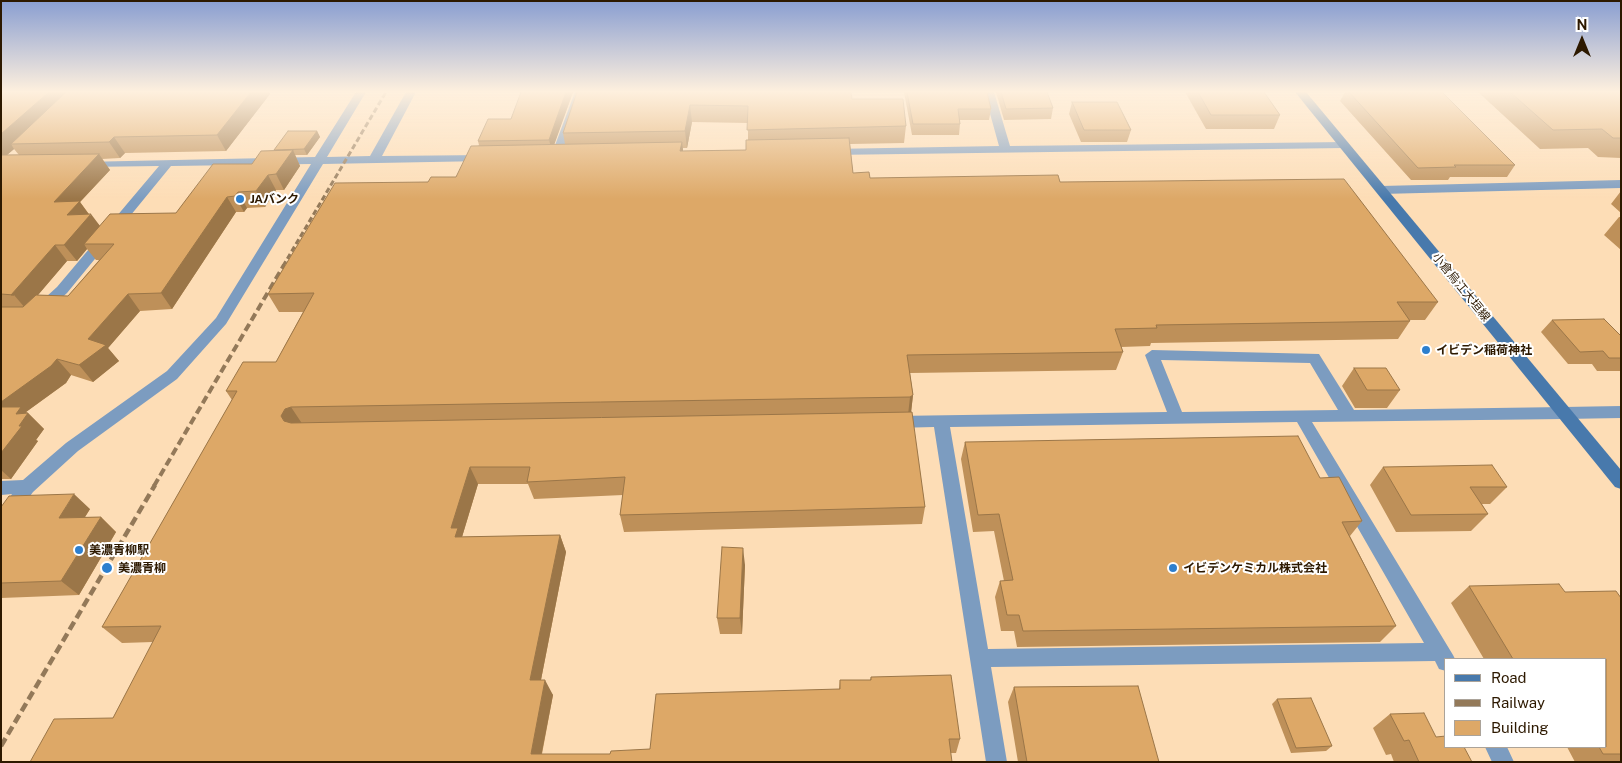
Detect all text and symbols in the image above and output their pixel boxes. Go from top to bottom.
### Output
north arrow [1557,15,1607,65]
text: N [1577,17,1587,33]
place label: JAバンク [250,192,299,206]
marker: JAバンク [234,193,246,205]
street label: 小倉烏江大垣線 [1429,250,1493,324]
place label: イビデン稲荷神社 [1436,343,1532,357]
marker: イビデン稲荷神社 [1420,344,1432,356]
place label: 美濃青柳駅 [89,543,149,557]
marker: 美濃青柳駅 [73,544,85,556]
marker: 美濃青柳 [100,561,114,575]
place label: 美濃青柳 [118,561,166,575]
place label: イビデンケミカル株式会社 [1183,561,1327,575]
marker: イビデンケミカル株式会社 [1167,562,1179,574]
legend [1444,658,1607,748]
text: Road [1491,669,1527,686]
text: Railway [1491,694,1545,711]
text: Building [1491,719,1549,736]

